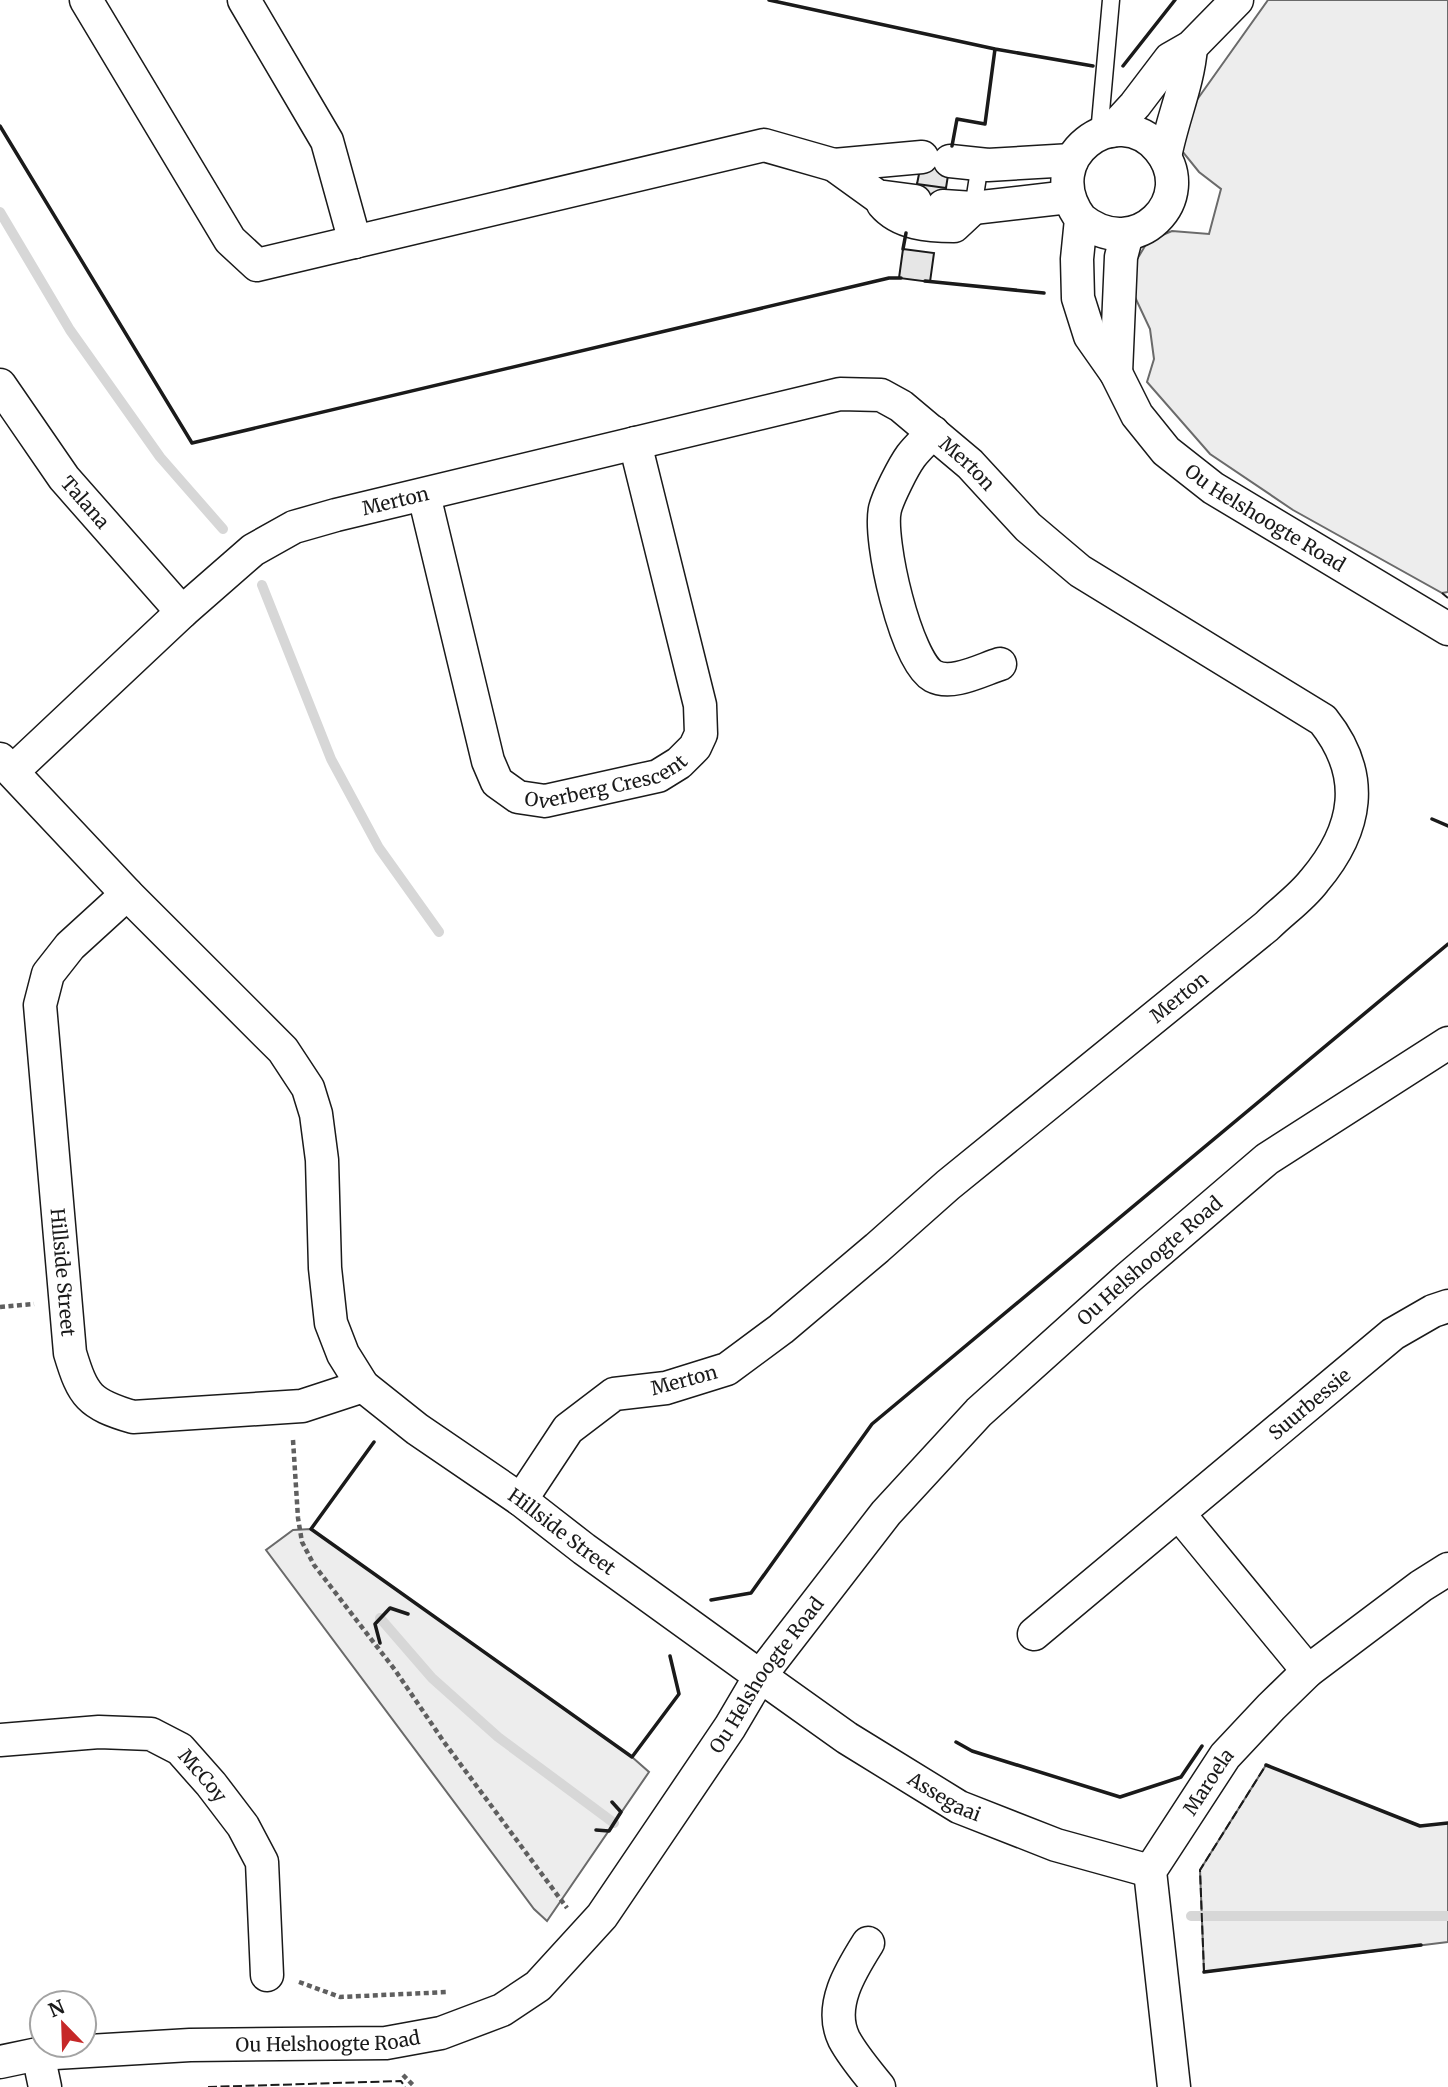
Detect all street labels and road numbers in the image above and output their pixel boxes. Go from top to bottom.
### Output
street label: Merton [935,432,1001,496]
street label: Ou Helshoogte Road [1180,458,1350,577]
street label: Talana [56,471,115,533]
street label: Merton [360,481,432,520]
street label: Overberg Crescent [523,749,693,814]
street label: Merton [1145,966,1213,1028]
street label: Ou Helshoogte Road [1072,1191,1227,1330]
street label: Hillside Street [46,1207,81,1338]
street label: Merton [648,1360,720,1400]
street label: Suurbessie [1264,1363,1355,1445]
street label: Hillside Street [504,1483,621,1580]
street label: Ou Helshoogte Road [704,1592,829,1758]
street label: Maroela [1178,1743,1238,1819]
street label: McCoy [173,1744,232,1807]
street label: Assegaai [903,1766,984,1826]
street label: Ou Helshoogte Road [235,2025,422,2057]

